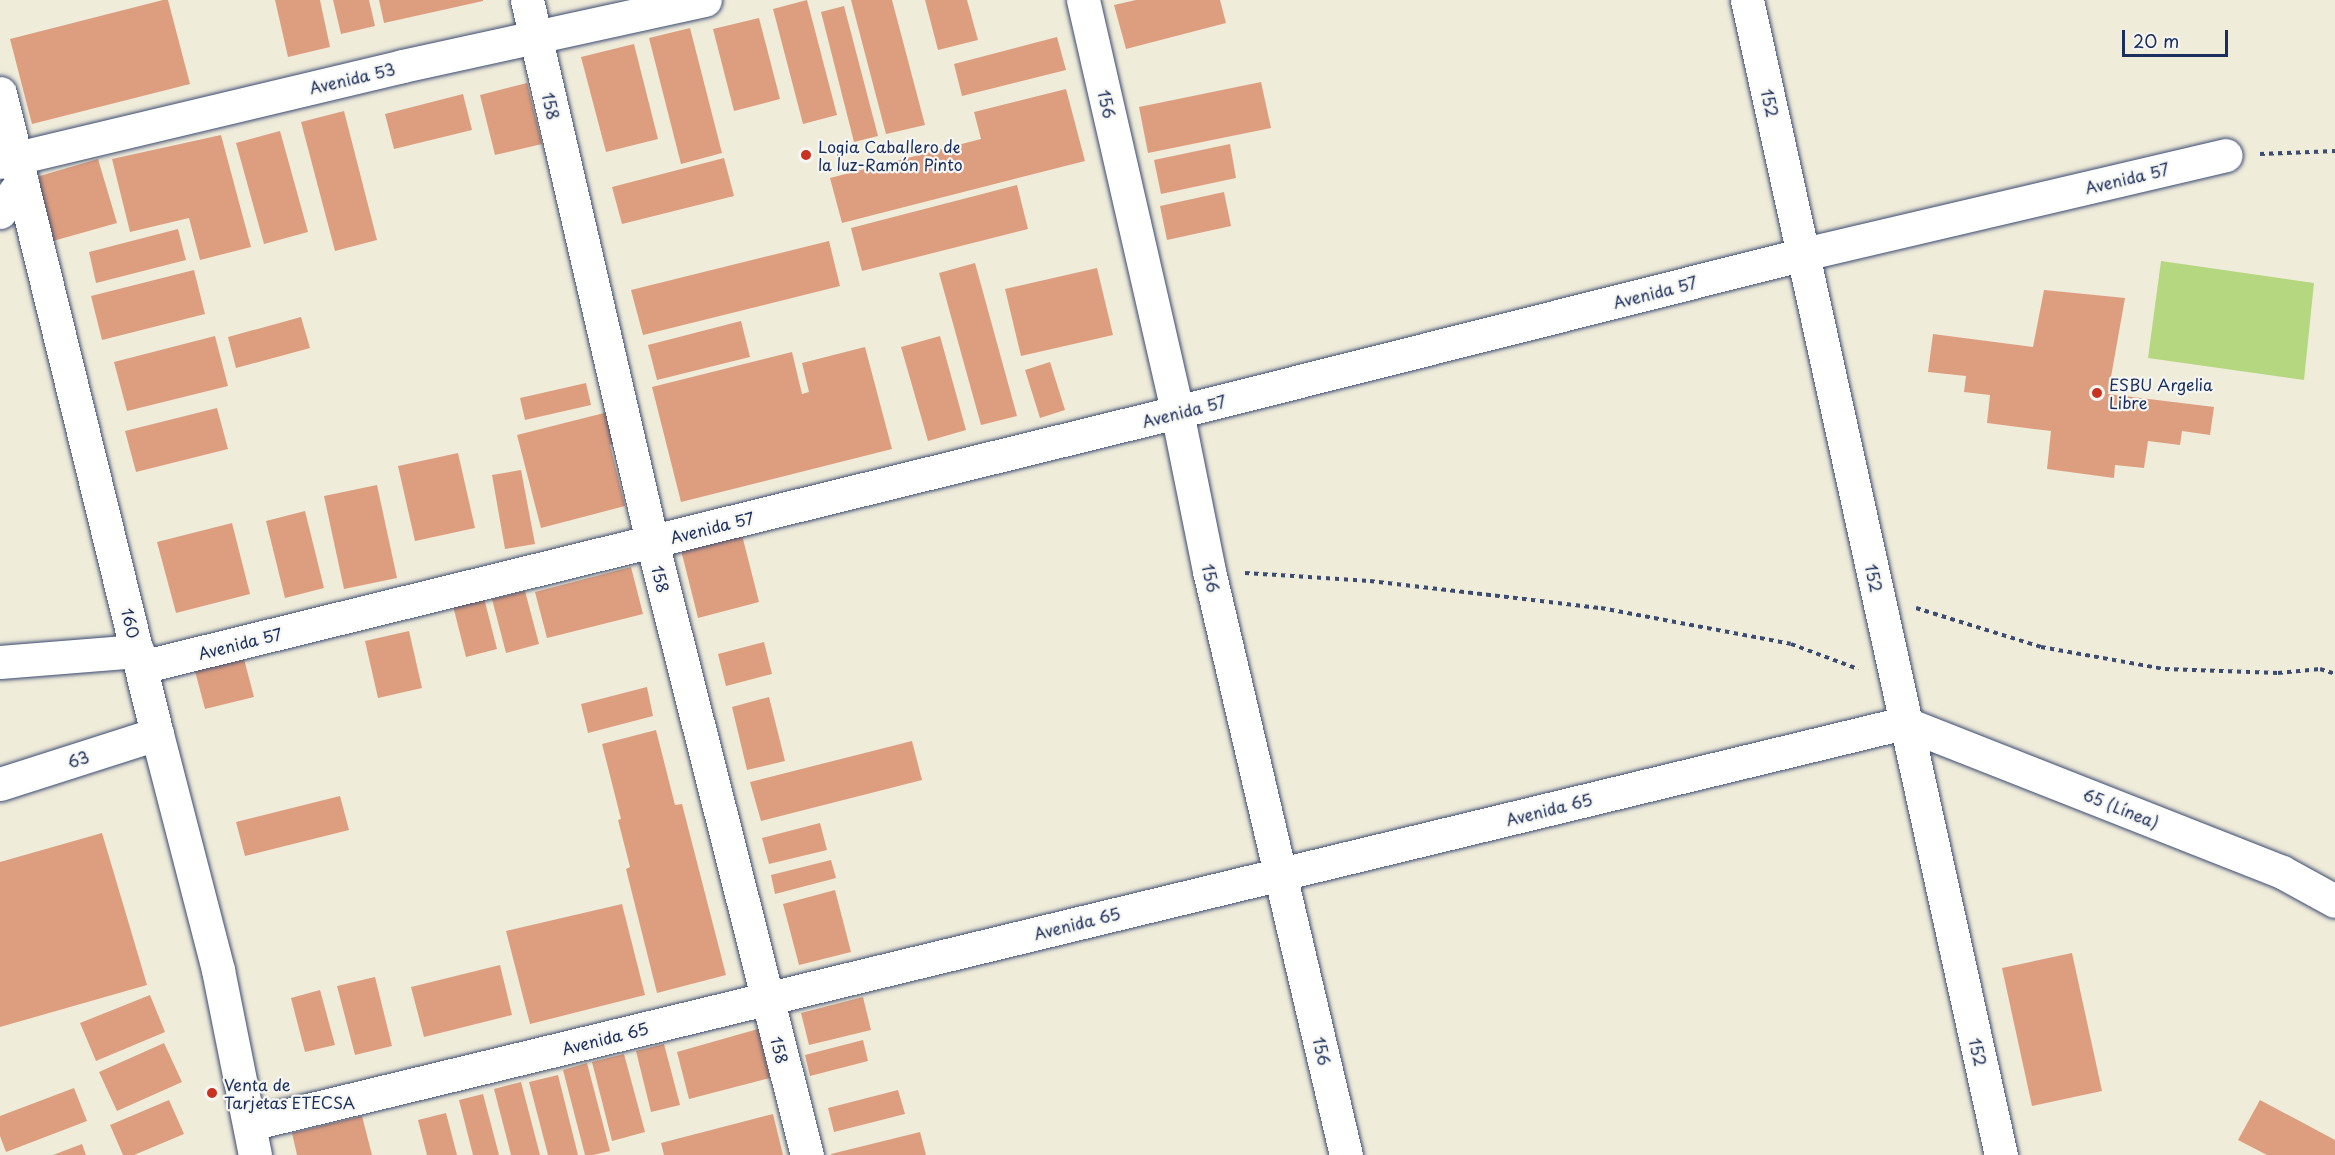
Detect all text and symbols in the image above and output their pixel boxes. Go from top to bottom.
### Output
scale bar [2125,18,2232,56]
text: 20 m [2133,27,2179,54]
street label: Avenida 53 [307,59,397,97]
street label: 152 [1757,87,1783,119]
street label: 156 [1094,88,1120,120]
street label: 158 [539,90,563,122]
place label: Logia Caballero de la luz-Ramón Pinto [818,136,963,174]
marker: Logia Caballero de la luz-Ramón Pinto [799,148,813,162]
street label: Avenida 57 [2083,159,2171,197]
street label: Avenida 57 [1611,272,1699,312]
place label: ESBU Argelia Libre [2109,374,2212,412]
marker: ESBU Argelia Libre [2090,386,2104,400]
street label: Avenida 57 [1140,391,1228,431]
street label: Avenida 57 [668,507,756,547]
street label: 156 [1198,562,1224,594]
street label: 152 [1862,562,1886,594]
street label: 158 [648,563,674,595]
street label: 160 [118,606,144,640]
street label: Avenida 57 [196,623,284,663]
street label: 63 [65,747,91,771]
street label: 65 (Línea) [2080,784,2162,832]
street label: Avenida 65 [1504,789,1594,829]
street label: Avenida 65 [1032,903,1122,943]
street label: Avenida 65 [560,1018,650,1058]
street label: 158 [767,1034,793,1066]
street label: 156 [1309,1035,1335,1067]
street label: 152 [1965,1036,1991,1068]
place label: Venta de Tarjetas ETECSA [224,1074,355,1112]
marker: Venta de Tarjetas ETECSA [205,1086,219,1100]

